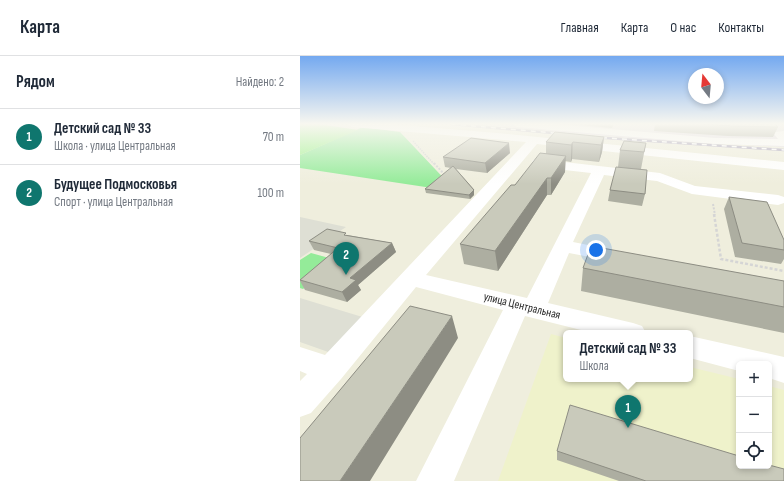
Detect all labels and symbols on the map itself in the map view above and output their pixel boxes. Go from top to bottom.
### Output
north arrow [688,68,724,104]
your location [586,240,606,260]
pin: 2 [333,242,359,275]
street label: улица Центральная [482,289,562,323]
pin: 1 [615,395,641,428]

